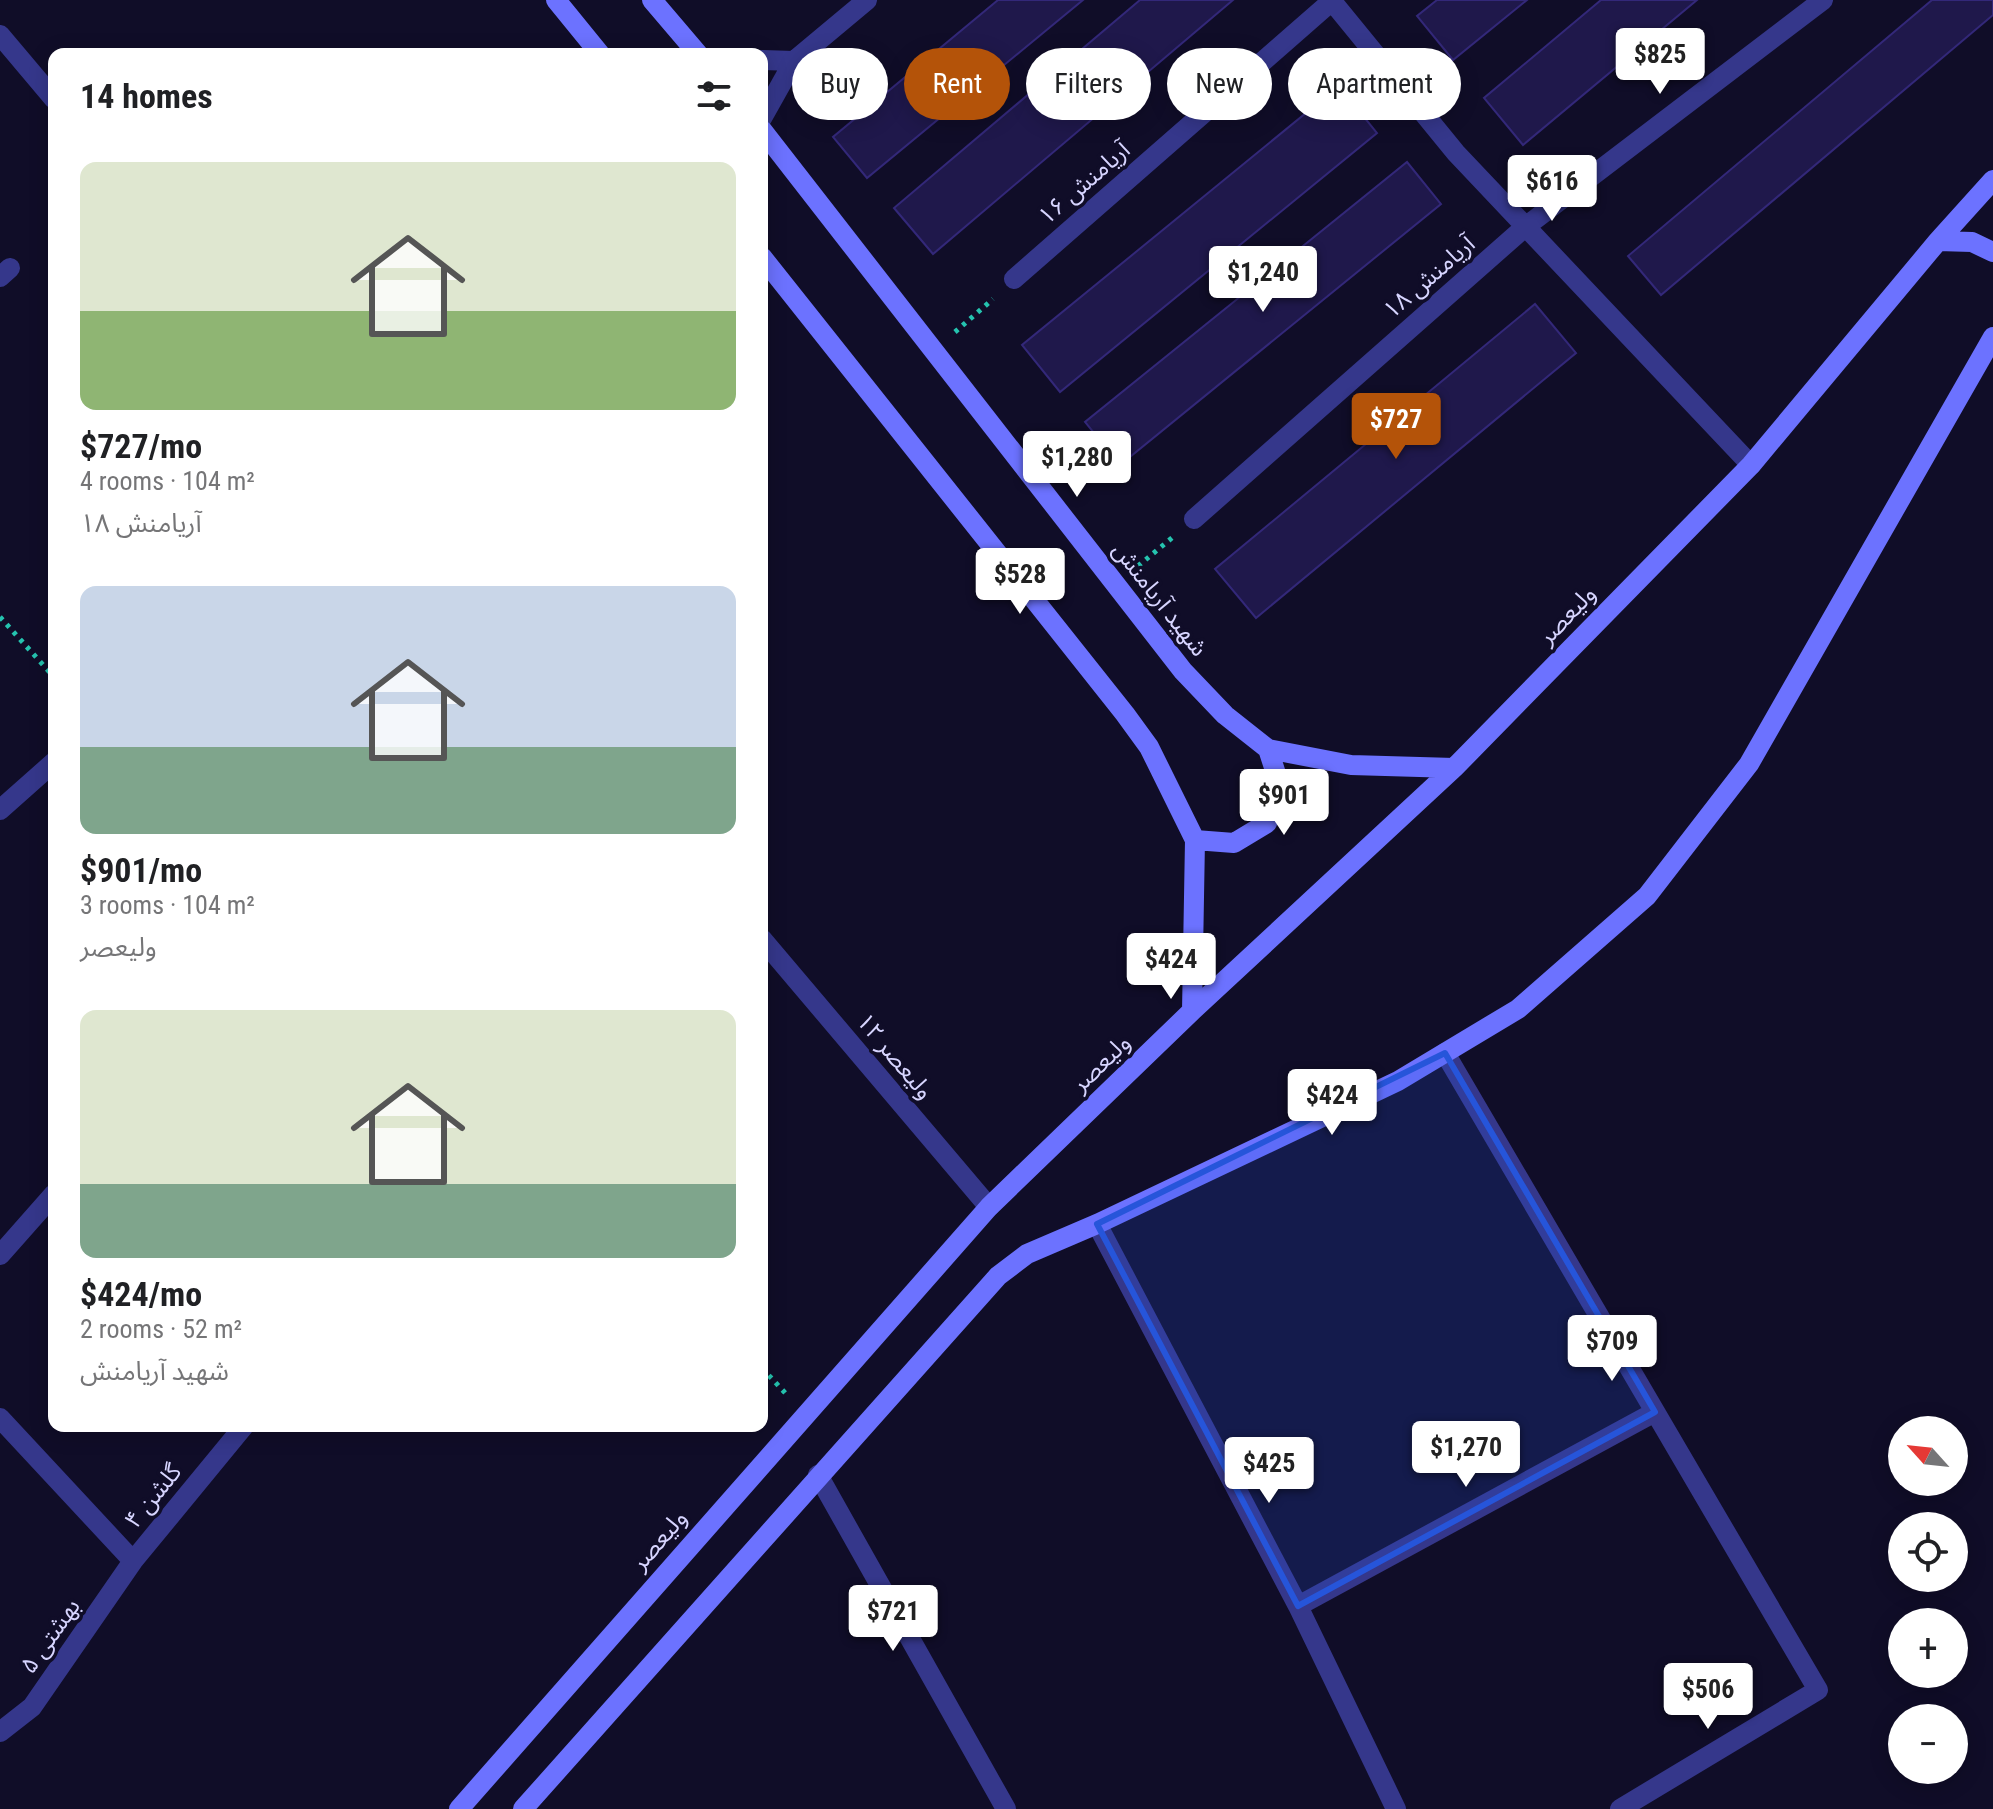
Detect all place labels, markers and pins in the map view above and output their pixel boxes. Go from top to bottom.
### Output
pin: $825 [1613,28,1707,96]
pin: $616 [1505,155,1599,223]
pin: $1,240 [1198,246,1328,314]
pin: $727 [1349,393,1443,461]
pin: $1,280 [1012,431,1142,499]
pin: $528 [973,548,1067,616]
pin: $901 [1237,769,1331,837]
pin: $424 [1124,933,1218,1001]
pin: $424 [1285,1069,1379,1137]
pin: $709 [1565,1315,1659,1383]
pin: $1,270 [1401,1421,1531,1489]
pin: $425 [1222,1437,1316,1505]
pin: $721 [846,1585,940,1653]
pin: $506 [1661,1663,1755,1731]

